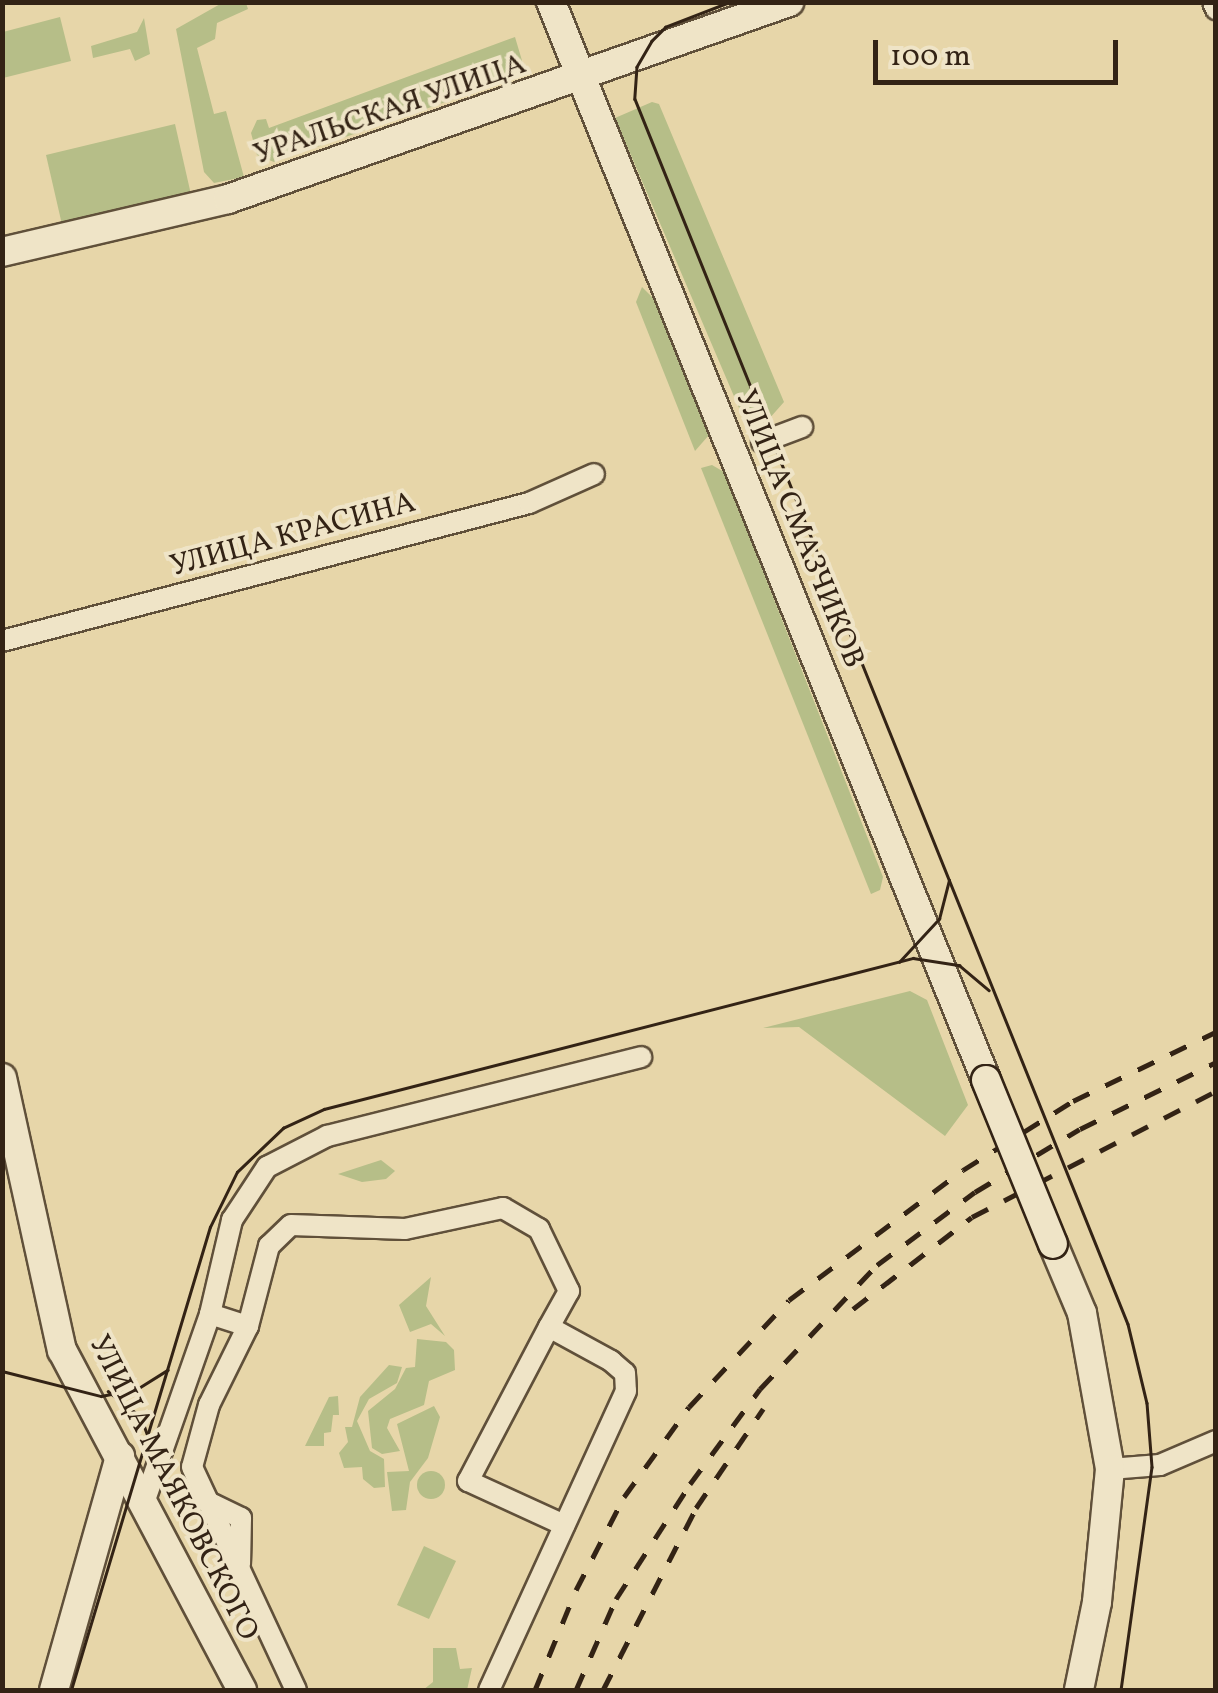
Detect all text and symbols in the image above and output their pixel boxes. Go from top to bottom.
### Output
scale bar [878,20,1123,82]
text: 100 m [890,36,971,78]
street label: УРАЛЬСКАЯ УЛИЦА [249,46,531,174]
street label: УЛИЦА СМАЗЧИКОВ [727,385,871,673]
street label: УЛИЦА КРАСИНА [166,485,420,585]
street label: УЛИЦА МАЯКОВСКОГО [80,1329,266,1647]

